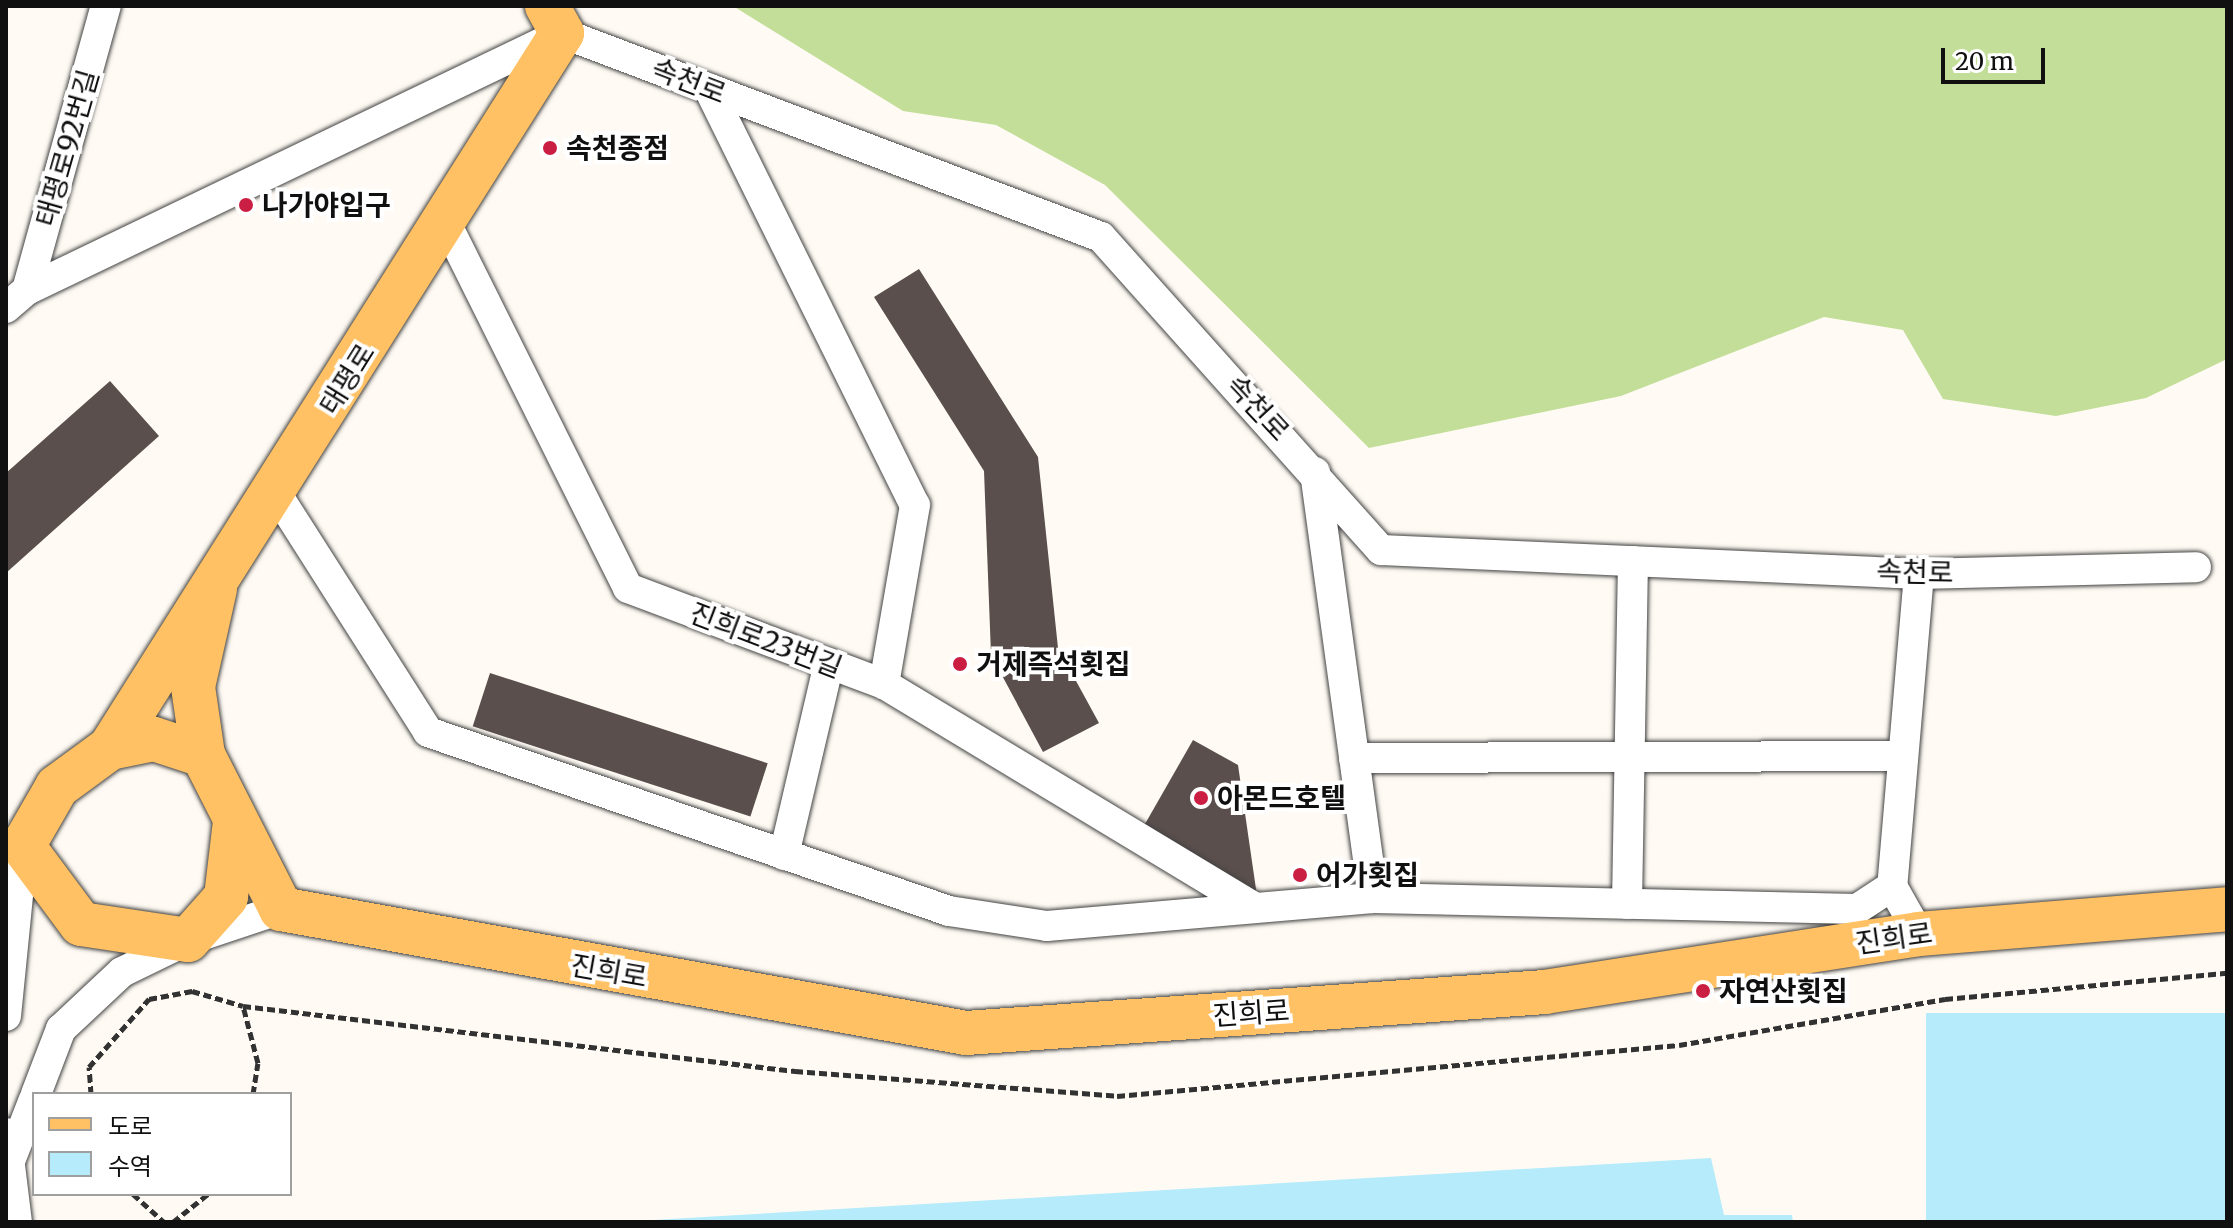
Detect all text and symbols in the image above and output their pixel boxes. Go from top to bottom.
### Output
scale bar [1945,32,2049,82]
text: 20 m [1955,46,2014,77]
street label: 속천로 [647,51,731,111]
street label: 태평로92번길 [29,66,105,230]
place label: 속천종점 [566,131,669,165]
marker: 속천종점 [541,139,559,157]
place label: 나가야입구 [262,188,391,222]
marker: 나가야입구 [237,196,255,214]
street label: 태평로 [312,337,382,421]
street label: 속천로 [1219,368,1297,448]
street label: 속천로 [1876,555,1954,589]
street label: 진희로23번길 [685,596,847,684]
place label: 거제즉석횟집 [976,647,1131,681]
marker: 거제즉석횟집 [951,655,969,673]
place label: 아몬드호텔 [1217,781,1346,815]
marker: 아몬드호텔 [1192,789,1210,807]
place label: 어가횟집 [1316,858,1419,892]
marker: 어가횟집 [1291,866,1309,884]
street label: 진희로 [1853,916,1935,960]
street label: 진희로 [568,948,650,994]
place label: 자연산횟집 [1719,974,1848,1008]
marker: 자연산횟집 [1694,982,1712,1000]
street label: 진희로 [1211,994,1291,1032]
legend [32,1092,292,1196]
text: 도로 [108,1111,152,1142]
text: 수역 [108,1151,152,1182]

